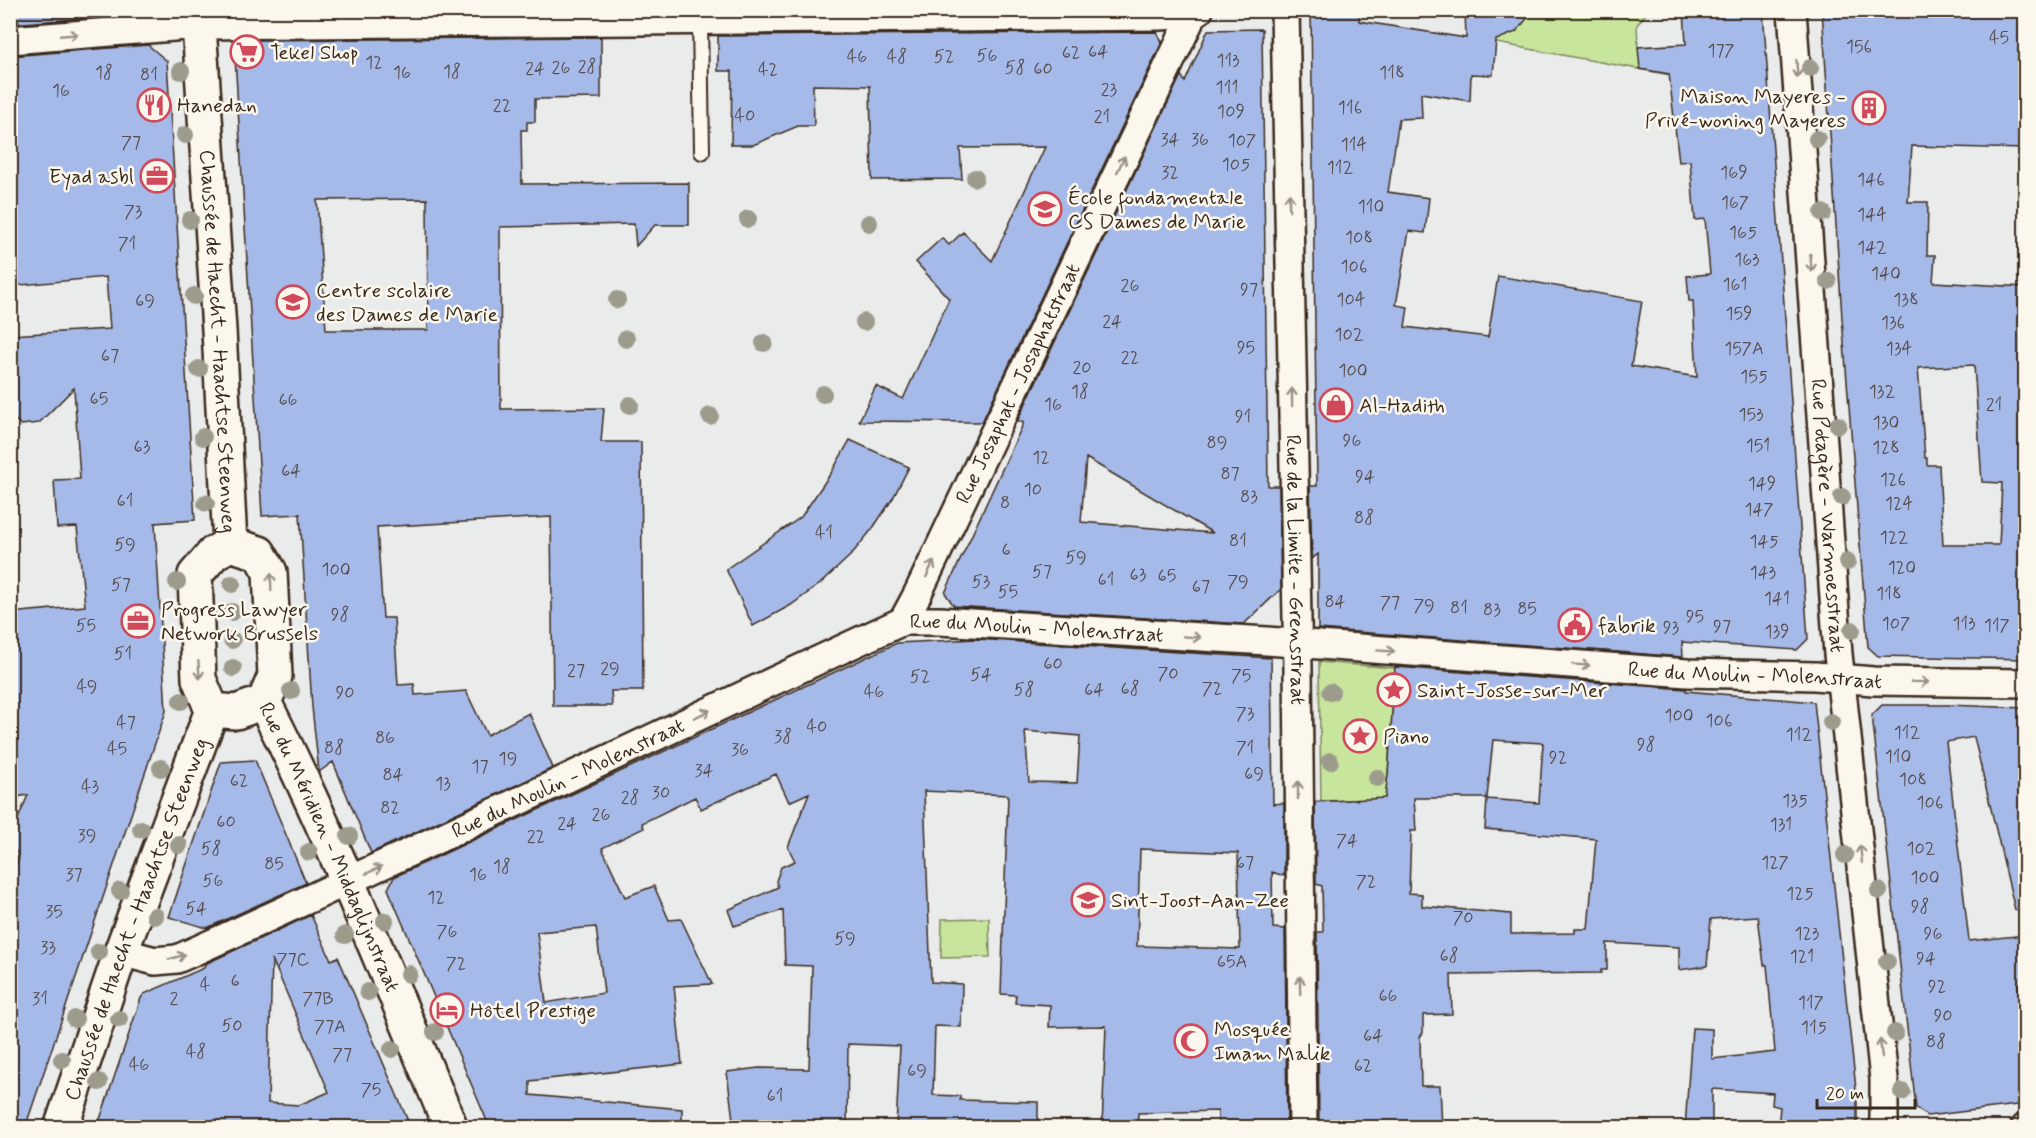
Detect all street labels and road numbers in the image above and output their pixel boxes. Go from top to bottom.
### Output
street label: Chaussée de Haecht - Haachtse Steenweg [192,149,242,534]
street label: Rue Josaphat - Josaphatstraat [950,259,1088,508]
street label: Rue Potagère - Warmoesstraat [1803,378,1851,654]
street label: Rue de la Limite - Grensstraat [1278,434,1311,705]
street label: Rue du Moulin - Molenstraat [910,608,1165,650]
street label: Rue du Moulin - Molenstraat [1627,656,1882,696]
street label: Rue du Méridien - Middaglijnstraat [251,698,406,997]
street label: Rue du Moulin - Molenstraat [447,712,689,846]
street label: Chaussée de Haecht - Haachtse Steenweg [58,734,215,1105]

